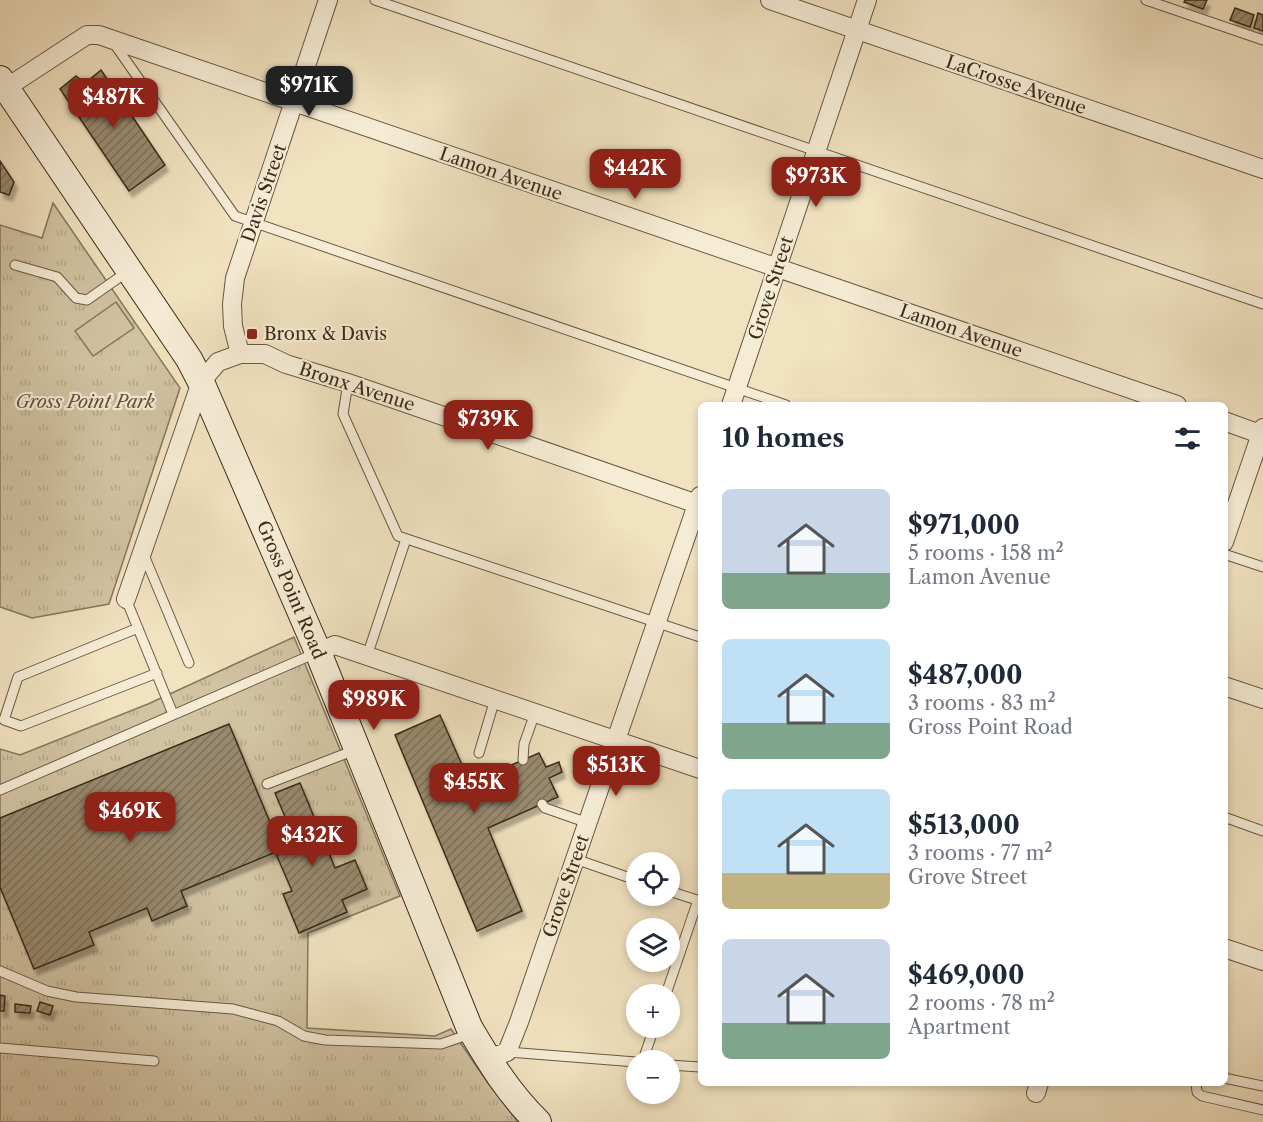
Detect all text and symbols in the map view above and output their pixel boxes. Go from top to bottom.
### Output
street label: LaCrosse Avenue [943,51,1089,119]
pin: $971K [267,66,351,117]
text: $971K [280,73,338,97]
pin: $487K [71,78,155,129]
text: $487K [82,85,144,109]
street label: Davis Street [237,140,291,245]
street label: Lamon Avenue [437,143,565,205]
pin: $442K [593,149,677,200]
text: $442K [604,156,666,180]
pin: $973K [774,157,858,208]
text: $973K [786,164,846,188]
street label: Grove Street [744,233,798,343]
street label: Lamon Avenue [897,300,1025,362]
place label: Bronx & Davis [264,323,387,345]
marker: Bronx & Davis [245,327,259,341]
street label: Bronx Avenue [296,358,418,416]
park label: Gross Point Park [15,391,155,413]
pin: $739K [446,400,530,451]
text: $739K [458,407,518,431]
text: 10 homes [722,422,844,454]
icon: filters [1171,422,1204,455]
text: $971,000 [908,509,1020,541]
icon: home [770,513,842,585]
street label: Gross Point Road [252,517,330,663]
text: 5 rooms · 158 m² [908,541,1064,565]
text: Lamon Avenue [908,565,1051,589]
text: $487,000 [908,659,1023,691]
icon: home [770,663,842,735]
pin: $989K [332,680,416,731]
text: $989K [342,687,406,711]
text: 3 rooms · 83 m² [908,691,1056,715]
text: Gross Point Road [908,715,1073,739]
pin: $513K [574,746,658,797]
text: $513K [587,753,645,777]
pin: $455K [432,763,516,814]
text: $455K [443,770,505,794]
pin: $469K [88,792,172,843]
text: $469K [99,799,161,823]
text: $513,000 [908,809,1020,841]
icon: home [770,813,842,885]
pin: $432K [270,816,354,867]
text: $432K [281,823,343,847]
street label: Grove Street [538,831,594,940]
text: 3 rooms · 77 m² [908,841,1052,865]
map controls [626,852,680,1104]
button: locate [626,852,680,906]
text: Grove Street [908,865,1027,889]
button: layers [626,918,680,972]
text: $469,000 [908,959,1024,991]
icon: home [770,963,842,1035]
button: + [626,984,680,1038]
text: 2 rooms · 78 m² [908,991,1055,1015]
text: Apartment [908,1015,1011,1039]
button: − [626,1050,680,1104]

